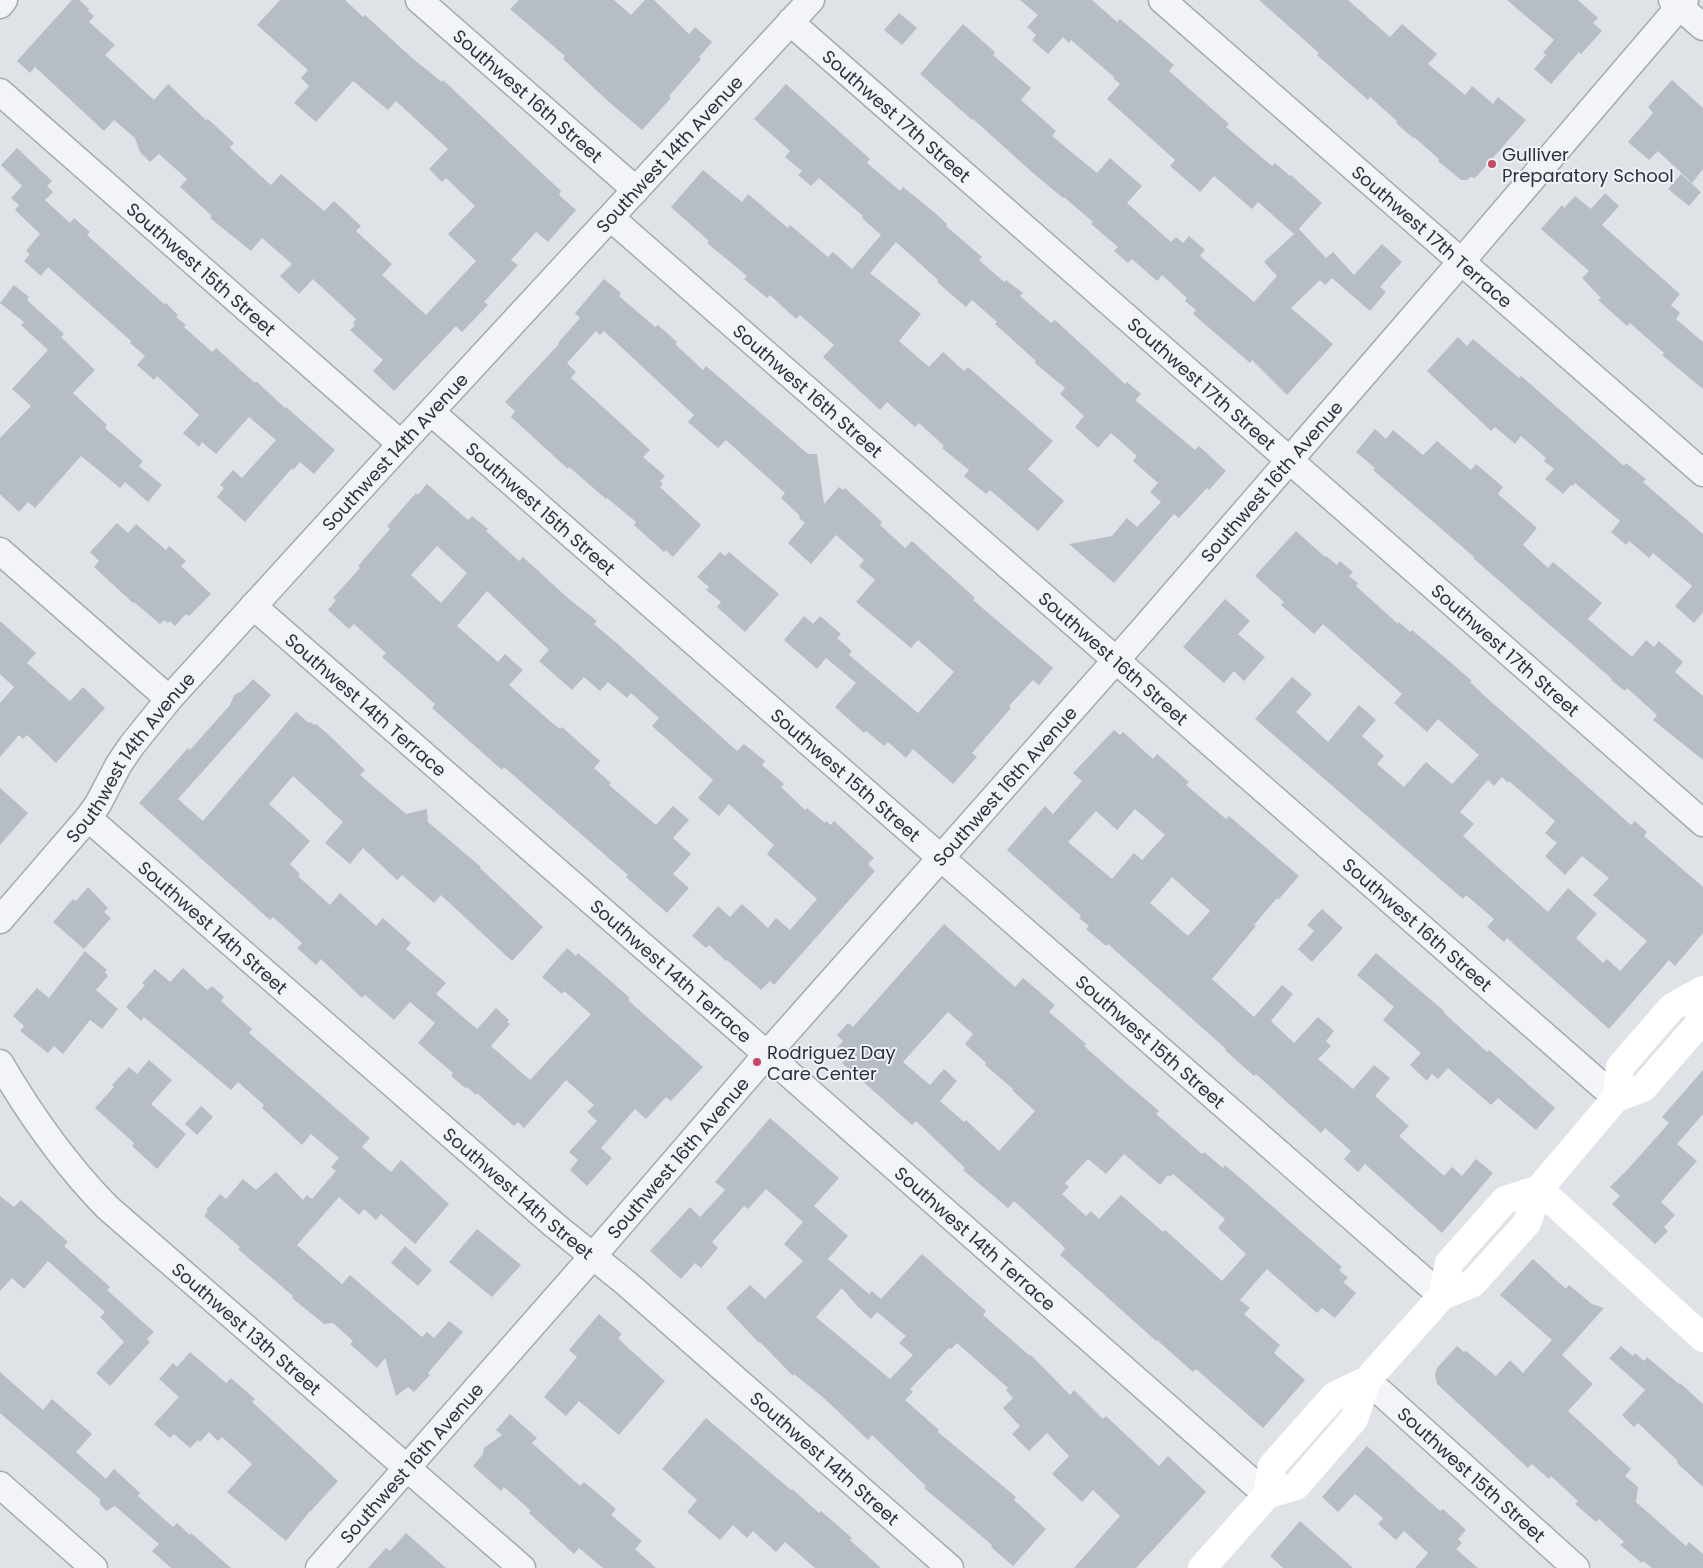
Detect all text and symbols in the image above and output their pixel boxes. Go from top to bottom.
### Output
street label: Southwest 16th Street [448,23,608,168]
street label: Southwest 17th Street [817,44,976,188]
street label: Southwest 14th Avenue [590,70,748,238]
place label: Gulliver Preparatory School [1502,142,1674,188]
marker: Gulliver Preparatory School [1486,158,1498,170]
street label: Southwest 17th Terrace [1347,159,1518,313]
street label: Southwest 15th Street [121,196,282,341]
street label: Southwest 17th Street [1122,311,1281,455]
street label: Southwest 16th Street [728,318,888,463]
street label: Southwest 14th Avenue [316,367,473,536]
street label: Southwest 16th Avenue [1194,395,1348,567]
street label: Southwest 15th Street [461,436,621,580]
street label: Southwest 17th Street [1426,578,1585,722]
street label: Southwest 16th Street [1033,586,1194,730]
street label: Southwest 14th Terrace [280,627,452,782]
street label: Southwest 14th Avenue [60,666,200,848]
street label: Southwest 16th Avenue [927,700,1082,871]
street label: Southwest 15th Street [766,702,926,847]
street label: Southwest 16th Street [1337,852,1498,997]
street label: Southwest 14th Street [133,855,293,999]
street label: Southwest 14th Terrace [585,893,757,1048]
street label: Southwest 15th Street [1070,969,1231,1114]
place label: Rodriguez Day Care Center [767,1040,896,1086]
marker: Rodriguez Day Care Center [751,1056,763,1068]
street label: Southwest 16th Avenue [601,1071,754,1244]
street label: Southwest 14th Street [438,1121,599,1265]
street label: Southwest 14th Terrace [889,1160,1061,1316]
street label: Southwest 13th Street [167,1257,327,1400]
street label: Southwest 16th Avenue [334,1377,489,1549]
street label: Southwest 14th Street [745,1385,905,1530]
street label: Southwest 15th Street [1392,1401,1551,1548]

